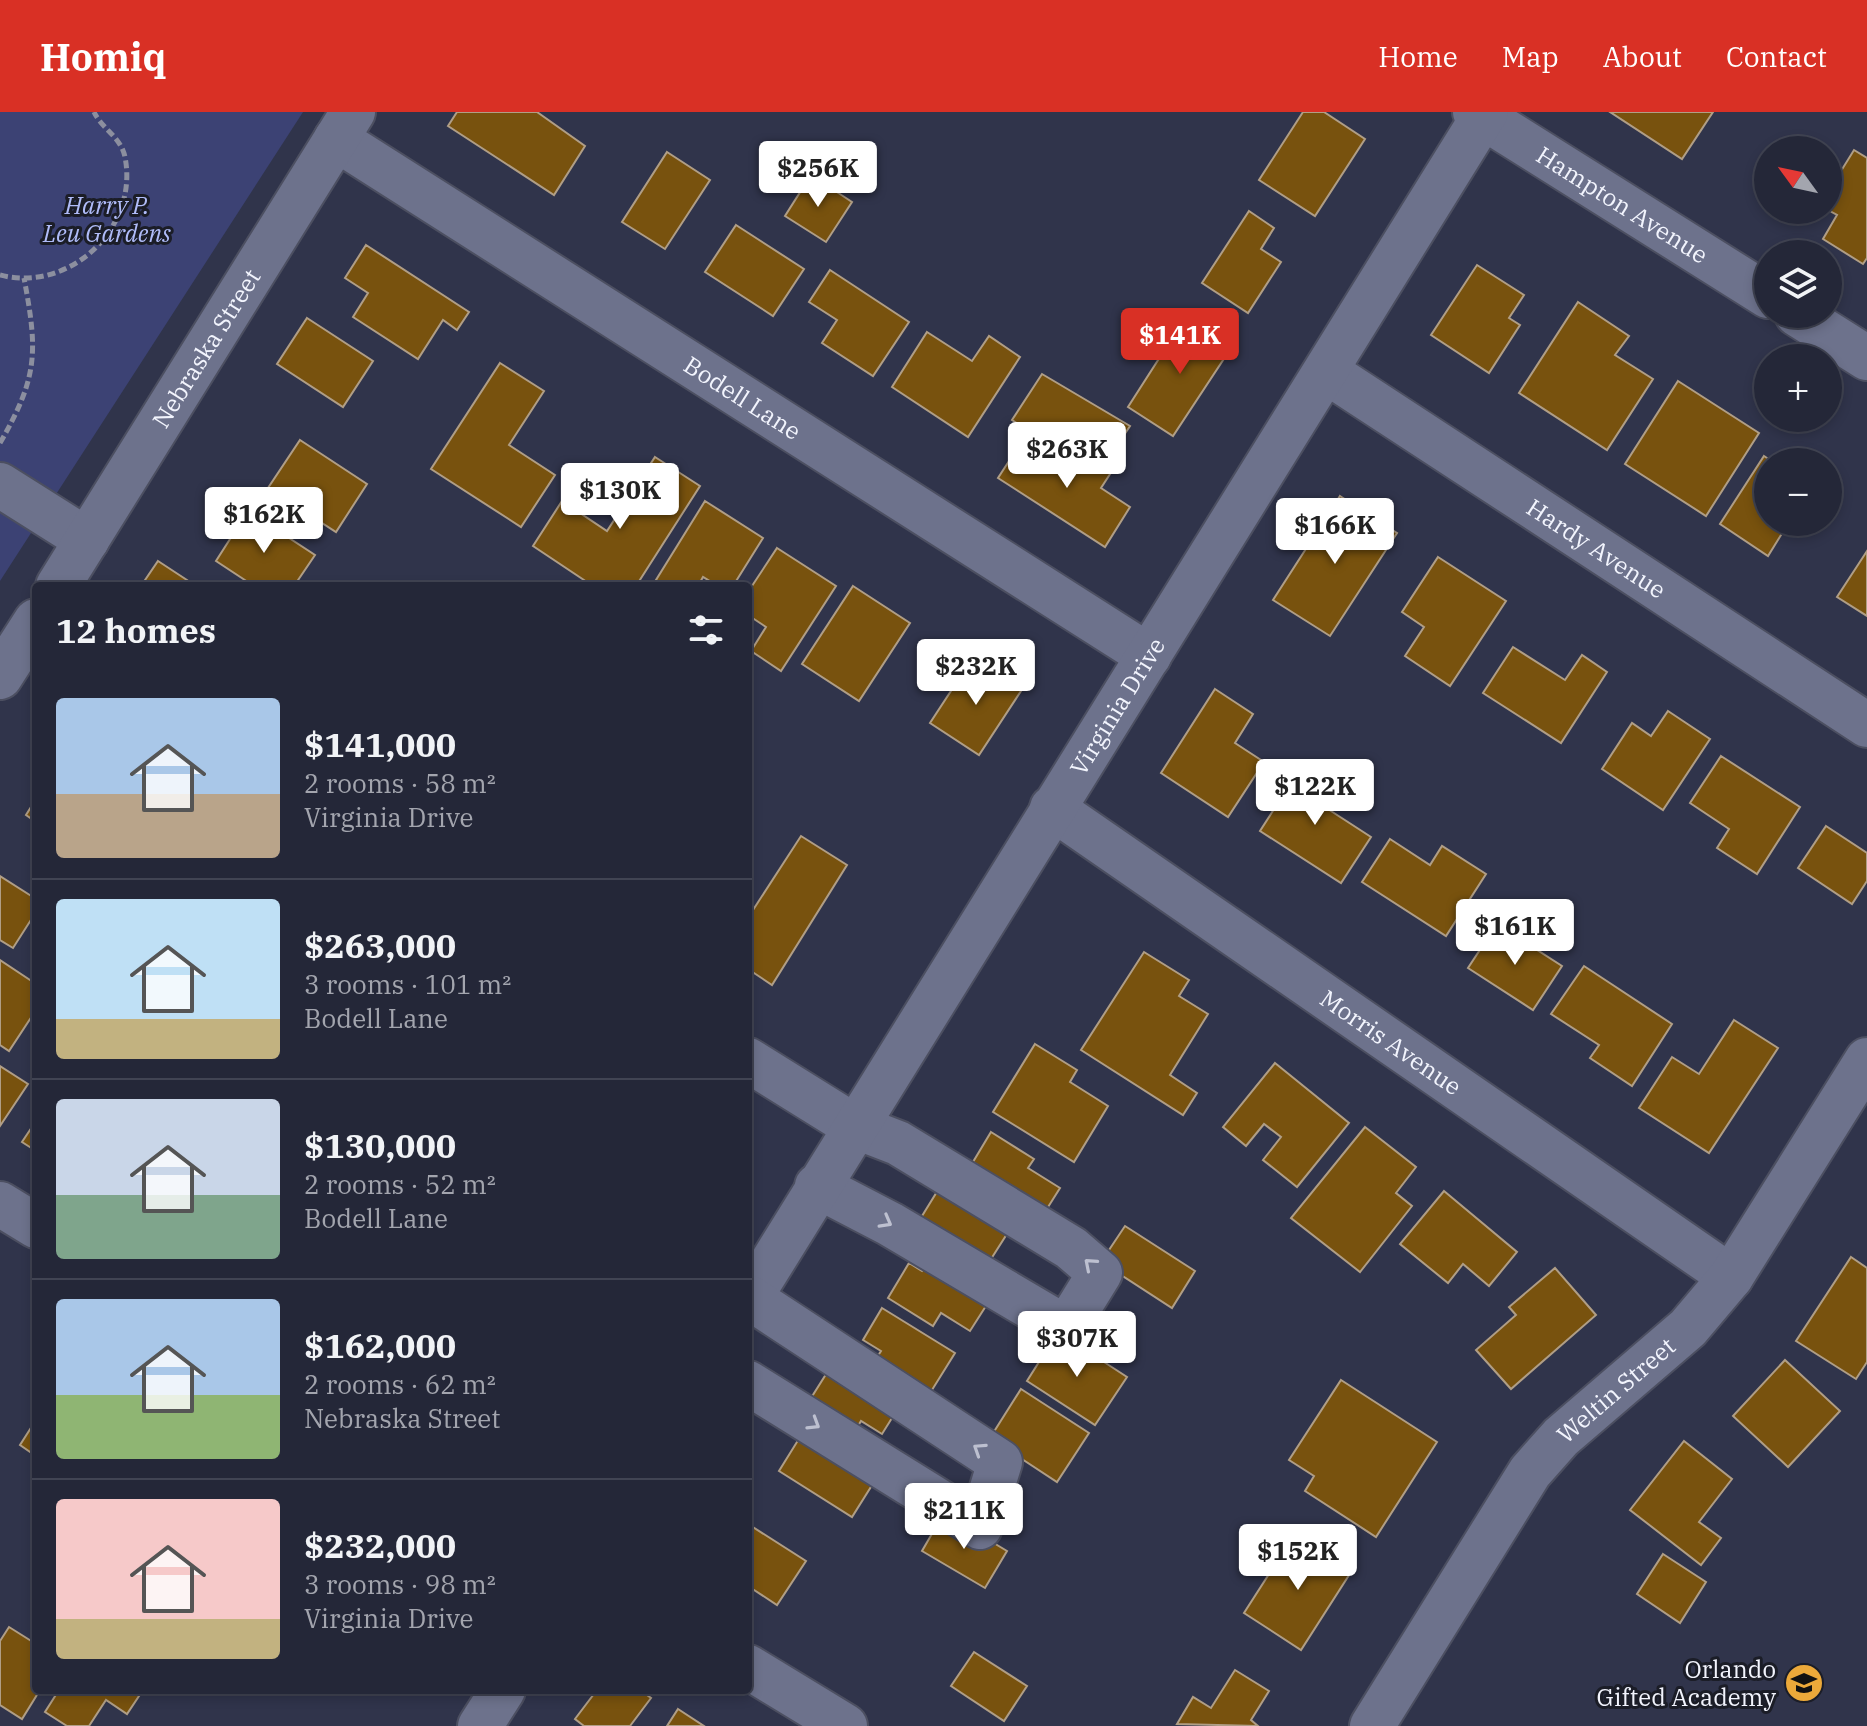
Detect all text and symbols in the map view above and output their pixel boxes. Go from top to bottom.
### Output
text: Homiq [40,32,166,81]
text: Home [1378,38,1458,75]
text: Map [1502,38,1559,75]
text: About [1603,38,1682,75]
text: Contact [1726,38,1827,75]
north arrow [1754,136,1842,224]
map controls [1754,136,1842,536]
street label: Hampton Avenue [1530,139,1714,270]
pin: $256K [762,141,874,209]
text: $256K [777,150,859,184]
park label: Harry P. Leu Gardens [42,189,171,249]
button: layers [1754,240,1842,328]
street label: Nebraska Street [144,263,267,434]
pin: $141K [1124,308,1236,376]
text: $141K [1139,317,1221,351]
button: + [1754,344,1842,432]
street label: Bodell Lane [678,348,807,447]
pin: $263K [1011,422,1123,490]
text: $263K [1026,431,1108,465]
button: − [1754,448,1842,536]
pin: $130K [564,463,676,531]
text: $130K [579,472,661,506]
pin: $162K [208,487,320,555]
street label: Hardy Avenue [1521,491,1672,605]
text: $162K [223,496,305,530]
pin: $166K [1279,498,1391,566]
text: $166K [1294,507,1376,541]
text: 12 homes [56,608,216,652]
icon: filters [684,608,728,652]
street label: Virginia Drive [1062,631,1172,781]
pin: $232K [920,639,1032,707]
text: $232K [935,648,1017,682]
text: $141,000 [304,722,456,766]
icon: home [120,730,216,826]
pin: $122K [1259,759,1371,827]
text: 2 rooms · 58 m² [304,766,496,800]
text: $122K [1274,768,1356,802]
text: Virginia Drive [304,800,473,834]
pin: $161K [1459,899,1571,967]
text: $161K [1474,908,1556,942]
text: $263,000 [304,923,456,967]
icon: home [120,931,216,1027]
text: 3 rooms · 101 m² [304,967,511,1001]
street label: Morris Avenue [1314,982,1468,1102]
text: Bodell Lane [304,1001,448,1035]
text: $130,000 [304,1123,456,1167]
icon: home [120,1131,216,1227]
text: 2 rooms · 52 m² [304,1167,496,1201]
text: Bodell Lane [304,1201,448,1235]
one-way arrow [877,1212,892,1228]
one-way arrow [1084,1259,1099,1274]
pin: $307K [1021,1311,1133,1379]
text: $307K [1036,1320,1118,1354]
text: $162,000 [304,1323,456,1367]
street label: Weltin Street [1550,1330,1682,1450]
icon: home [120,1331,216,1427]
text: 2 rooms · 62 m² [304,1367,496,1401]
text: Nebraska Street [304,1401,500,1435]
one-way arrow [805,1415,820,1430]
one-way arrow [973,1443,988,1458]
pin: $211K [908,1483,1020,1551]
text: $211K [923,1492,1005,1526]
text: $232,000 [304,1523,456,1567]
pin: $152K [1242,1524,1354,1592]
icon: home [120,1531,216,1627]
text: $152K [1257,1533,1339,1567]
text: 3 rooms · 98 m² [304,1567,496,1601]
text: Virginia Drive [304,1601,473,1635]
place label: Orlando Gifted Academy [1597,1653,1776,1713]
school or university icon: Orlando Gifted Academy [1783,1662,1825,1704]

